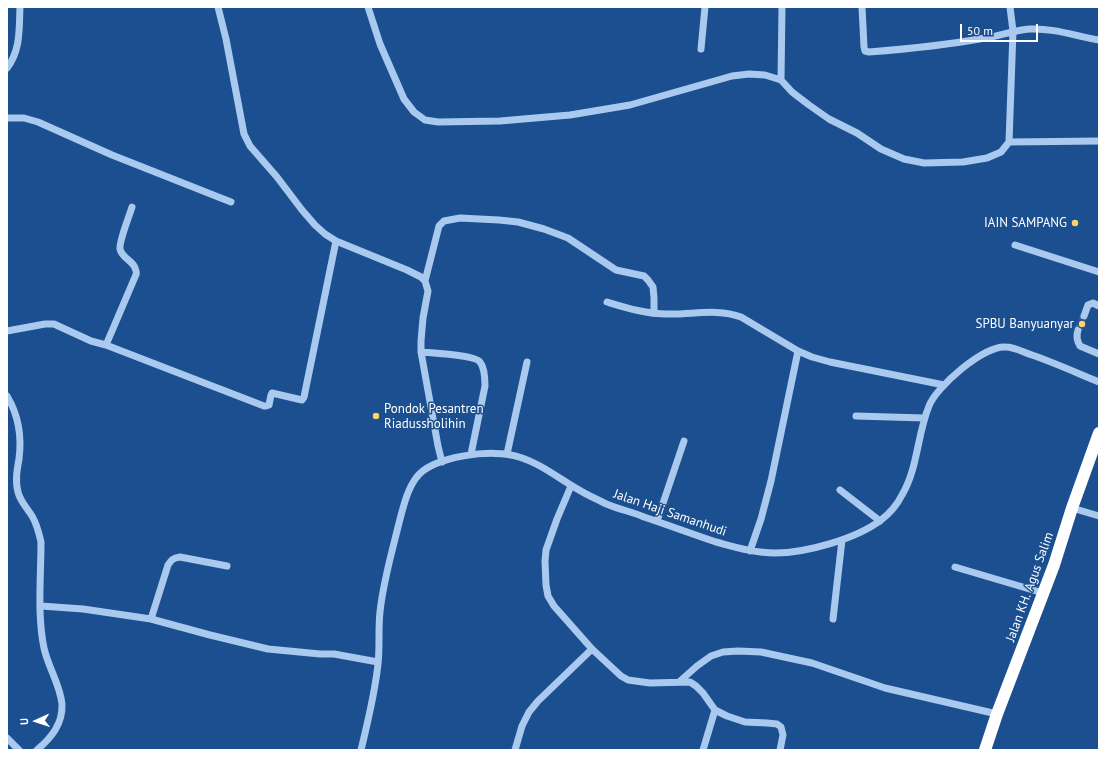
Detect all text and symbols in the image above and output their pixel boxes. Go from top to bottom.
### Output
scale bar [962,16,1040,42]
text: 50 m [967,23,993,38]
place label: IAIN SAMPANG [984,215,1067,231]
marker: IAIN SAMPANG [1070,218,1080,228]
place label: SPBU Banyuanyar [976,316,1074,332]
marker: SPBU Banyuanyar [1077,319,1087,329]
place label: Pondok Pesantren Riadussholihin [384,401,484,432]
marker: Pondok Pesantren Riadussholihin [371,411,381,421]
street label: Jalan Haji Samanhudi [611,486,729,540]
street label: Jalan KH. Agus Salim [1003,530,1057,644]
north arrow [16,701,56,741]
text: U [17,718,31,725]

